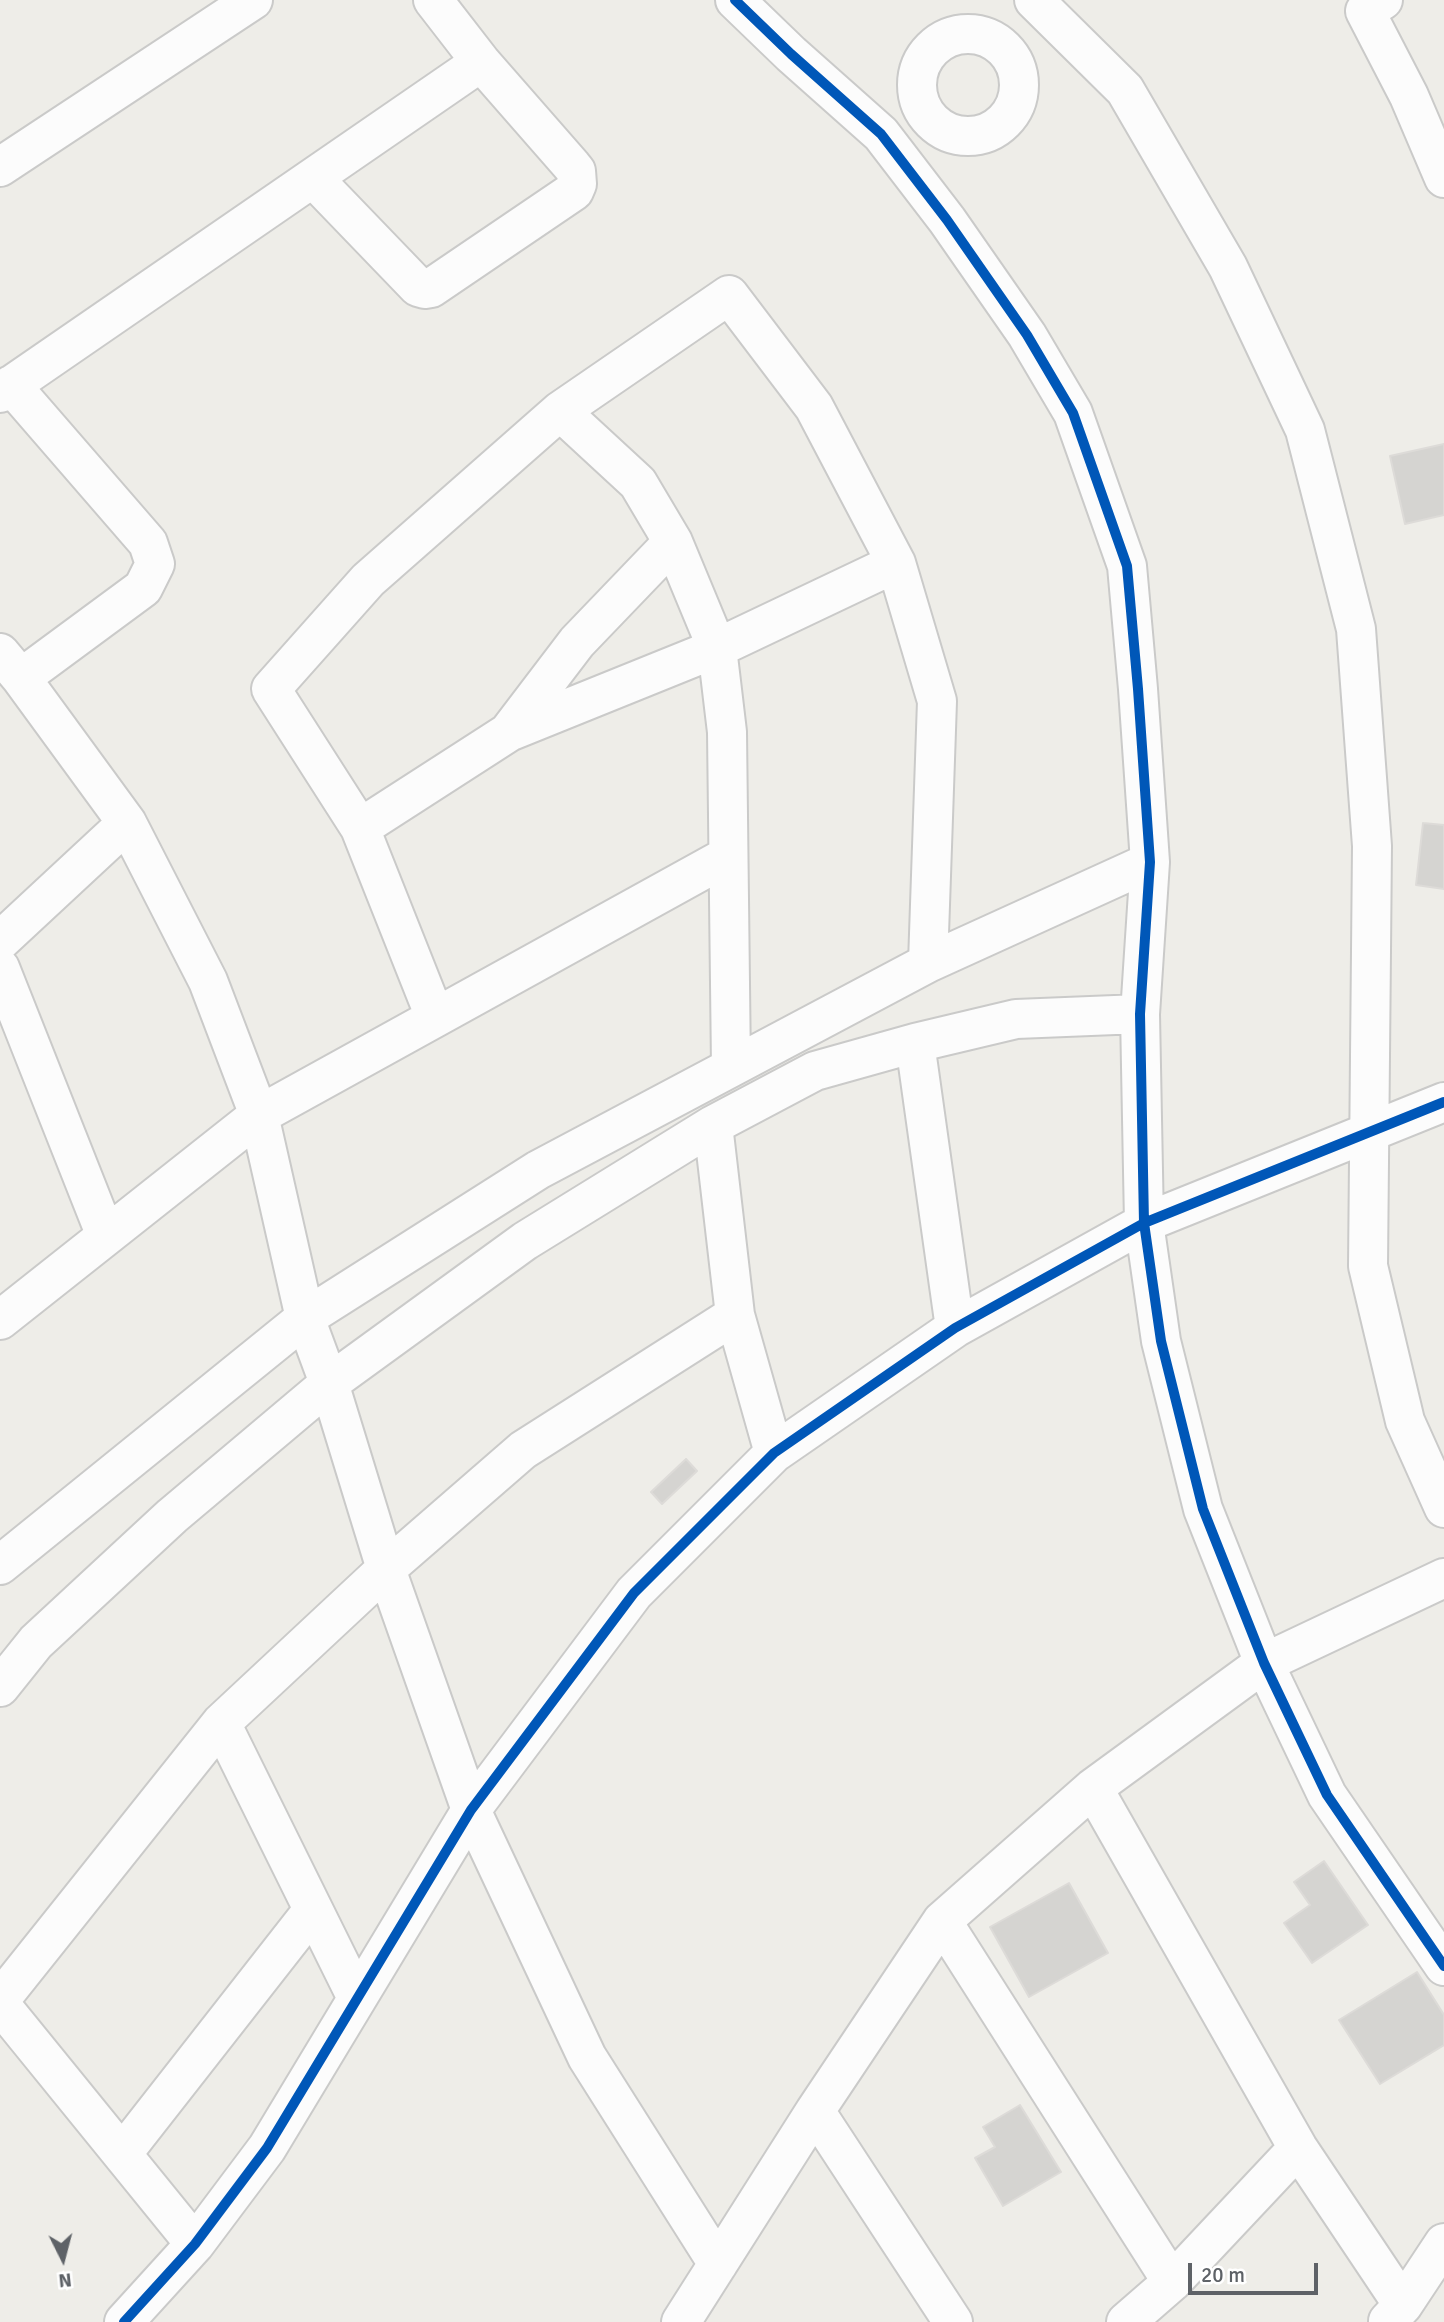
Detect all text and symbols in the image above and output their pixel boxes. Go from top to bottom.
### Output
north arrow [28,2224,98,2294]
scale bar [1192,2248,1322,2292]
text: 20 m [1201,2262,1245,2288]
text: N [57,2267,73,2293]

